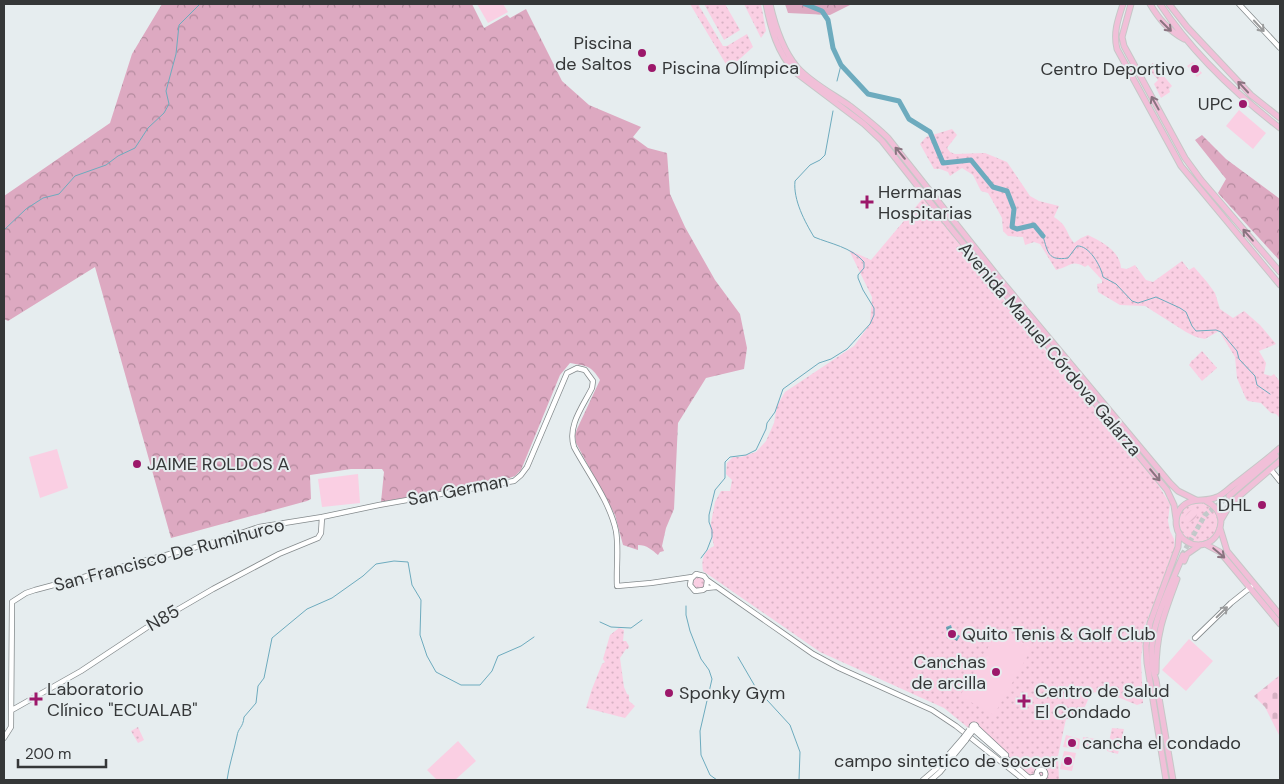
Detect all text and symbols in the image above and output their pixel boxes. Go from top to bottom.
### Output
one-way arrow [1160,19,1172,32]
one-way arrow [1253,20,1265,33]
place label: Piscina de Saltos [555,31,632,76]
marker: Piscina de Saltos [636,47,648,59]
place label: Piscina Olímpica [662,56,799,80]
place label: Centro Deportivo [1040,57,1185,81]
marker: Piscina Olímpica [646,62,658,74]
marker: Centro Deportivo [1189,63,1201,75]
one-way arrow [1237,80,1249,93]
place label: UPC [1198,92,1233,116]
one-way arrow [1150,96,1159,111]
marker: UPC [1237,98,1249,110]
one-way arrow [894,146,905,159]
place label: Hermanas Hospitarias [878,180,972,225]
marker: Hermanas Hospitarias [860,195,874,209]
one-way arrow [1243,229,1254,242]
street label: Avenida Manuel Córdova Galarza [953,237,1147,461]
place label: JAIME ROLDOS A [147,452,289,476]
marker: JAIME ROLDOS A [131,458,143,470]
street label: San German [406,468,510,512]
one-way arrow [1149,469,1160,482]
place label: DHL [1218,493,1252,517]
marker: DHL [1256,499,1268,511]
street label: San Francisco De Rumihurco [51,513,287,597]
one-way arrow [1213,547,1226,559]
street label: N85 [142,599,184,637]
one-way arrow [1215,606,1228,618]
place label: Quito Tenis & Golf Club [962,622,1156,646]
marker: Quito Tenis & Golf Club [946,628,958,640]
place label: Canchas de arcilla [911,650,986,695]
marker: Canchas de arcilla [990,666,1002,678]
place label: Laboratorio Clínico "ECUALAB" [47,677,197,722]
place label: Centro de Salud El Condado [1035,679,1169,724]
place label: Sponky Gym [679,681,785,705]
marker: Sponky Gym [663,687,675,699]
marker: Laboratorio Clínico "ECUALAB" [29,692,43,706]
marker: Centro de Salud El Condado [1017,694,1031,708]
place label: cancha el condado [1082,731,1241,755]
scale bar [18,736,105,768]
marker: cancha el condado [1066,737,1078,749]
text: 200 m [25,744,71,764]
place label: campo sintetico de soccer [834,749,1058,773]
marker: campo sintetico de soccer [1062,755,1074,767]

